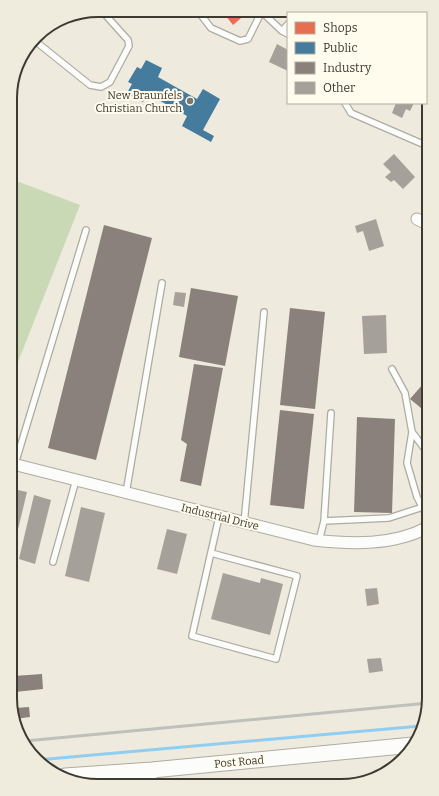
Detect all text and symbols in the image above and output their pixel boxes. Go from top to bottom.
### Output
legend [287,12,427,104]
text: Shops [323,21,358,35]
text: Public [323,41,358,55]
text: Industry [323,61,372,75]
text: Other [323,81,356,95]
place label: New Braunfels Christian Church [96,89,182,115]
marker: New Braunfels Christian Church [185,96,195,106]
street label: Industrial Drive [180,501,260,533]
street label: Post Road [214,753,265,771]

